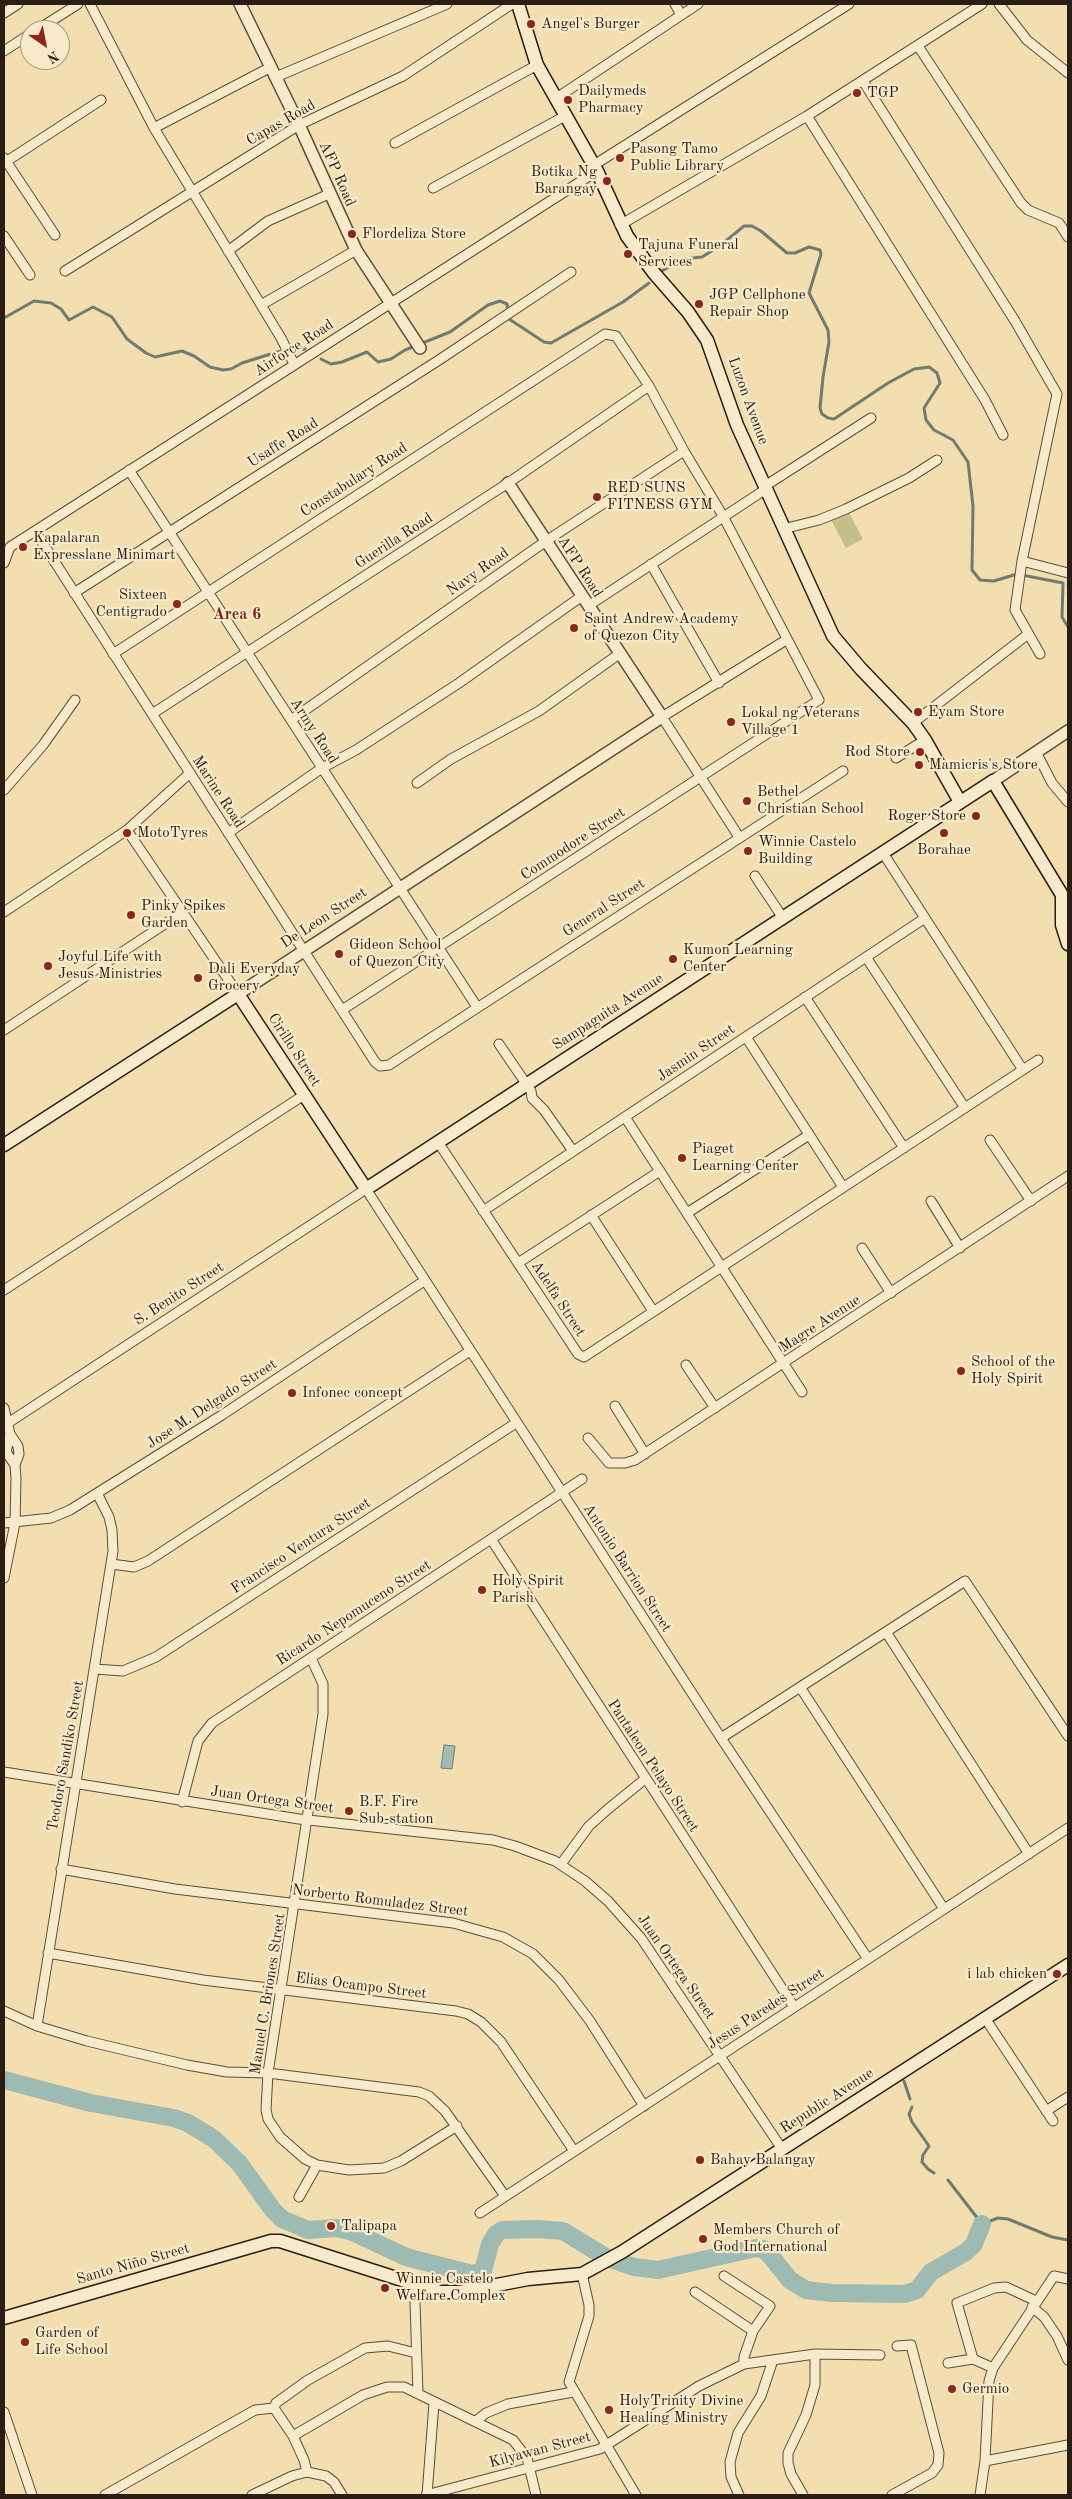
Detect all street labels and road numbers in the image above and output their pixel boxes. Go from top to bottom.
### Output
street label: Capas Road [243,96,319,150]
street label: AFP Road [315,139,359,209]
street label: Airforce Road [251,316,337,380]
street label: Luzon Avenue [724,355,772,447]
street label: Usaffe Road [244,414,322,472]
street label: Constabulary Road [297,439,411,521]
street label: Guerilla Road [352,509,436,573]
street label: AFP Road [554,533,606,601]
street label: Navy Road [443,544,513,600]
street label: Army Road [286,695,342,767]
street label: Marine Road [188,752,248,832]
street label: Commodore Street [517,803,629,885]
street label: General Street [560,875,648,941]
street label: De Leon Street [277,883,371,953]
street label: Sampaguita Avenue [549,969,667,1055]
street label: Cirillo Street [264,1010,324,1090]
street label: Jasmin Street [654,1020,738,1086]
street label: S. Benito Street [131,1258,227,1330]
street label: Adelfa Street [527,1258,589,1340]
street label: Magre Avenue [776,1291,864,1357]
street label: Jose M. Delgado Street [144,1355,280,1453]
street label: Francisco Ventura Street [228,1494,374,1598]
street label: Antonio Barrion Street [579,1500,675,1636]
street label: Ricardo Nepomuceno Street [273,1556,435,1670]
street label: Teodoro Sandiko Street [44,1679,88,1833]
street label: Pantaleon Pelayo Street [603,1696,703,1836]
street label: Juan Ortega Street [209,1782,335,1818]
street label: Norberto Romuladez Street [291,1881,469,1921]
street label: Juan Ortega Street [633,1911,719,2023]
street label: Manuel C. Briones Street [246,1912,290,2076]
street label: Jesus Paredes Street [704,1965,828,2053]
street label: Elias Ocampo Street [294,1969,428,2003]
street label: Republic Avenue [777,2064,877,2138]
street label: Santo Niño Street [74,2239,192,2289]
street label: Kilyawan Street [487,2428,593,2472]

